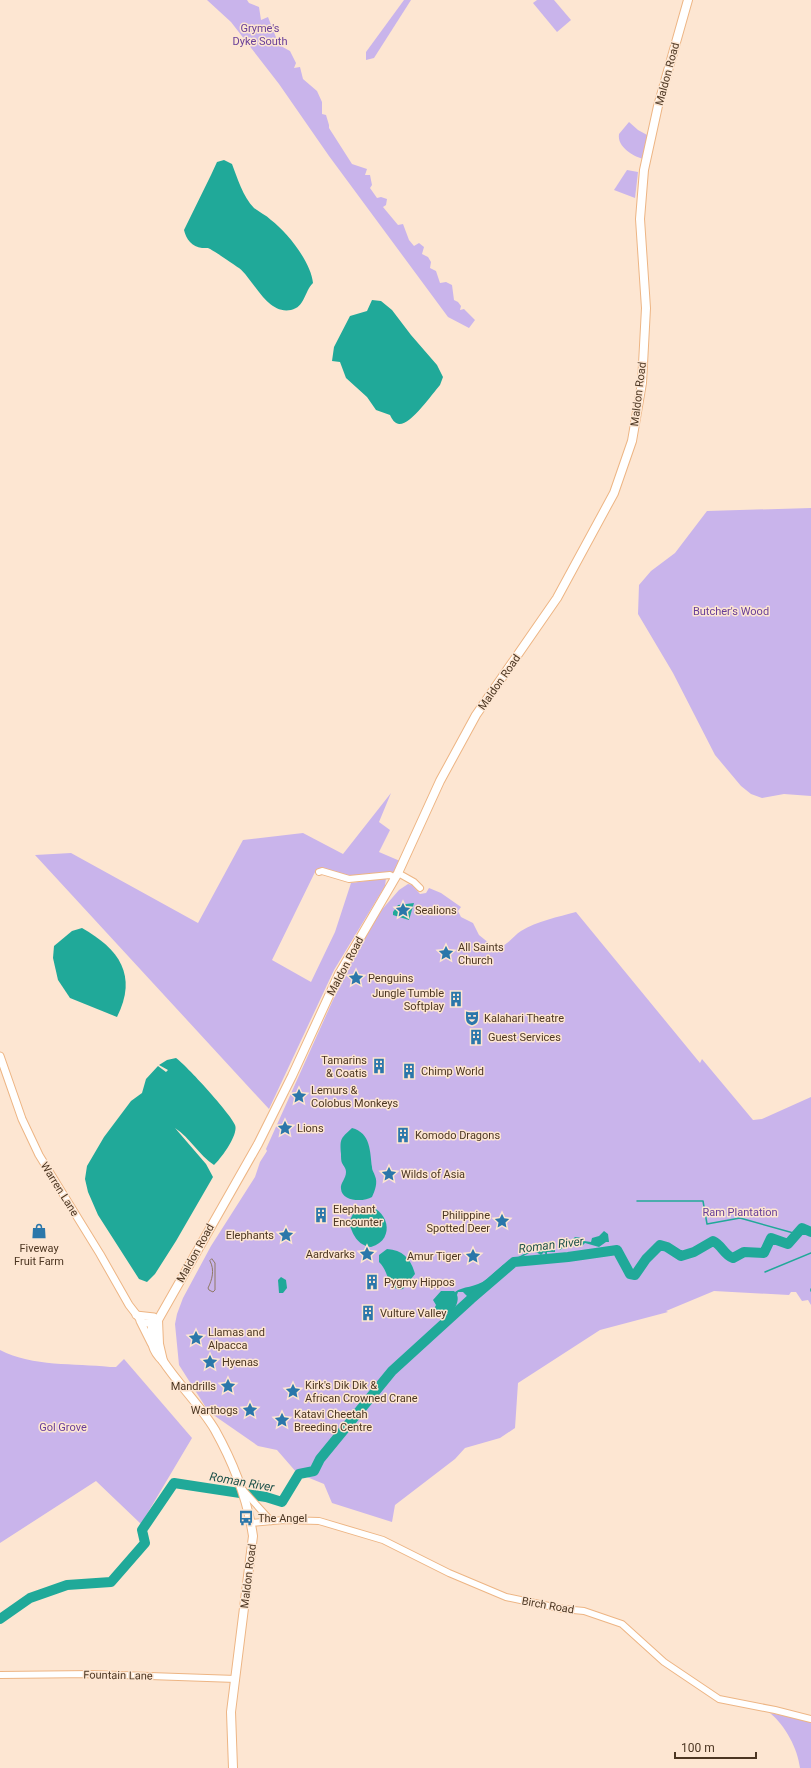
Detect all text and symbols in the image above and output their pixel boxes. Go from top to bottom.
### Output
park label: Gryme's Dyke South [233,22,287,48]
street label: Maldon Road [653,41,682,107]
street label: Maldon Road [628,361,649,427]
park label: Butcher's Wood [693,605,769,618]
street label: Maldon Road [476,652,523,713]
place icon: Sealions [394,901,412,919]
place label: Sealions [415,904,457,917]
street label: Maldon Road [324,935,366,998]
place label: All Saints Church [458,941,504,967]
place icon: All Saints Church [437,944,455,962]
place icon: Penguins [347,969,365,987]
place label: Penguins [368,972,414,985]
place label: Jungle Tumble Softplay [372,987,445,1013]
building icon: Jungle Tumble Softplay [447,990,465,1008]
theatre icon: Kalahari Theatre [463,1009,481,1027]
place label: Kalahari Theatre [484,1012,564,1025]
building icon: Guest Services [467,1028,485,1046]
place label: Guest Services [488,1031,561,1044]
place label: Tamarins & Coatis [321,1054,367,1080]
building icon: Tamarins & Coatis [370,1057,388,1075]
building icon: Chimp World [400,1062,418,1080]
place label: Chimp World [421,1065,484,1078]
place label: Lemurs & Colobus Monkeys [311,1084,398,1110]
place icon: Lemurs & Colobus Monkeys [290,1087,308,1105]
place icon: Lions [276,1119,294,1137]
place label: Lions [297,1122,324,1135]
building icon: Komodo Dragons [394,1126,412,1144]
place label: Komodo Dragons [415,1129,500,1142]
street label: Warren Lane [38,1160,81,1219]
place icon: Wilds of Asia [380,1165,398,1183]
place label: Wilds of Asia [401,1168,465,1181]
place label: Elephant Encounter [333,1203,383,1229]
building icon: Elephant Encounter [312,1206,330,1224]
park label: Ram Plantation [702,1206,778,1219]
place label: Philippine Spotted Deer [426,1209,490,1235]
place icon: Philippine Spotted Deer [493,1212,511,1230]
shop icon: Fiveway Fruit Farm [30,1222,48,1240]
street label: Maldon Road [174,1222,217,1285]
place icon: Elephants [277,1226,295,1244]
place label: Elephants [226,1229,274,1242]
water label: Roman River [518,1234,585,1256]
place label: Fiveway Fruit Farm [14,1242,64,1268]
place icon: Aardvarks [358,1245,376,1263]
place icon: Amur Tiger [464,1247,482,1265]
place label: Aardvarks [306,1248,355,1261]
place label: Amur Tiger [407,1250,461,1263]
building icon: Pygmy Hippos [363,1273,381,1291]
place label: Pygmy Hippos [384,1276,455,1289]
building icon: Vulture Valley [359,1304,377,1322]
place label: Vulture Valley [380,1307,447,1320]
place label: Llamas and Alpacca [208,1326,265,1352]
place icon: Llamas and Alpacca [187,1329,205,1347]
place icon: Hyenas [201,1353,219,1371]
place label: Hyenas [222,1356,259,1369]
place icon: Mandrills [219,1377,237,1395]
place label: Kirk's Dik Dik & African Crowned Crane [305,1379,418,1405]
place label: Mandrills [171,1380,216,1393]
place icon: Kirk's Dik Dik & African Crowned Crane [284,1382,302,1400]
place icon: Warthogs [241,1401,259,1419]
place label: Warthogs [191,1404,238,1417]
place label: Katavi Cheetah Breeding Centre [294,1408,372,1434]
place icon: Katavi Cheetah Breeding Centre [273,1411,291,1429]
park label: Gol Grove [39,1421,87,1434]
water label: Roman River [209,1469,276,1495]
bus stop icon: The Angel [237,1509,255,1527]
place label: The Angel [258,1512,307,1525]
street label: Maldon Road [238,1543,259,1609]
street label: Birch Road [521,1594,575,1616]
street label: Fountain Lane [83,1668,153,1683]
scale bar [675,1734,756,1760]
text: 100 m [681,1741,715,1755]

